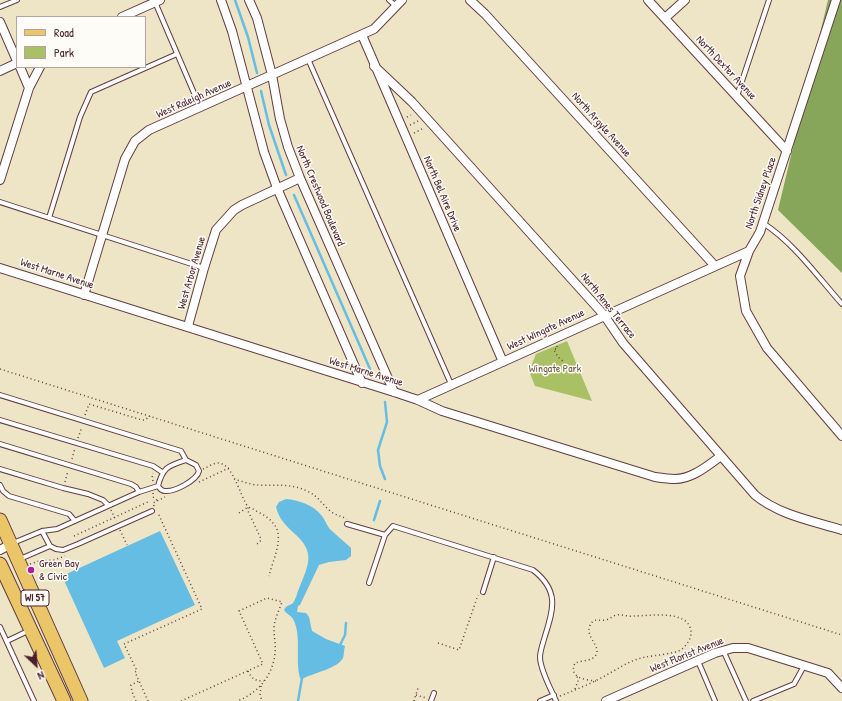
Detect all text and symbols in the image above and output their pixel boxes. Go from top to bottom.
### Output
legend [16,16,146,68]
text: Road [54,24,74,41]
street label: North Dexter Avenue [693,33,759,103]
text: Park [54,44,74,61]
street label: West Raleigh Avenue [154,77,234,121]
street label: North Argyle Avenue [569,90,633,160]
street label: North Crestwood Boulevard [293,144,347,248]
street label: North Bel Aire Drive [420,154,464,234]
street label: North Sidney Place [743,155,779,231]
street label: West Arbor Avenue [175,235,209,311]
street label: West Marne Avenue [19,256,95,292]
street label: North Ames Terrace [578,271,638,341]
street label: West Wingate Avenue [505,306,587,354]
street label: West Marne Avenue [327,354,405,390]
park label: Wingate Park [529,362,581,376]
place label: Green Bay & Civic [39,557,79,583]
marker: Green Bay & Civic [26,565,36,575]
road number: WI 57 [21,590,49,606]
street label: West Florist Avenue [648,634,726,676]
north arrow [16,645,56,685]
text: N [35,668,47,683]

